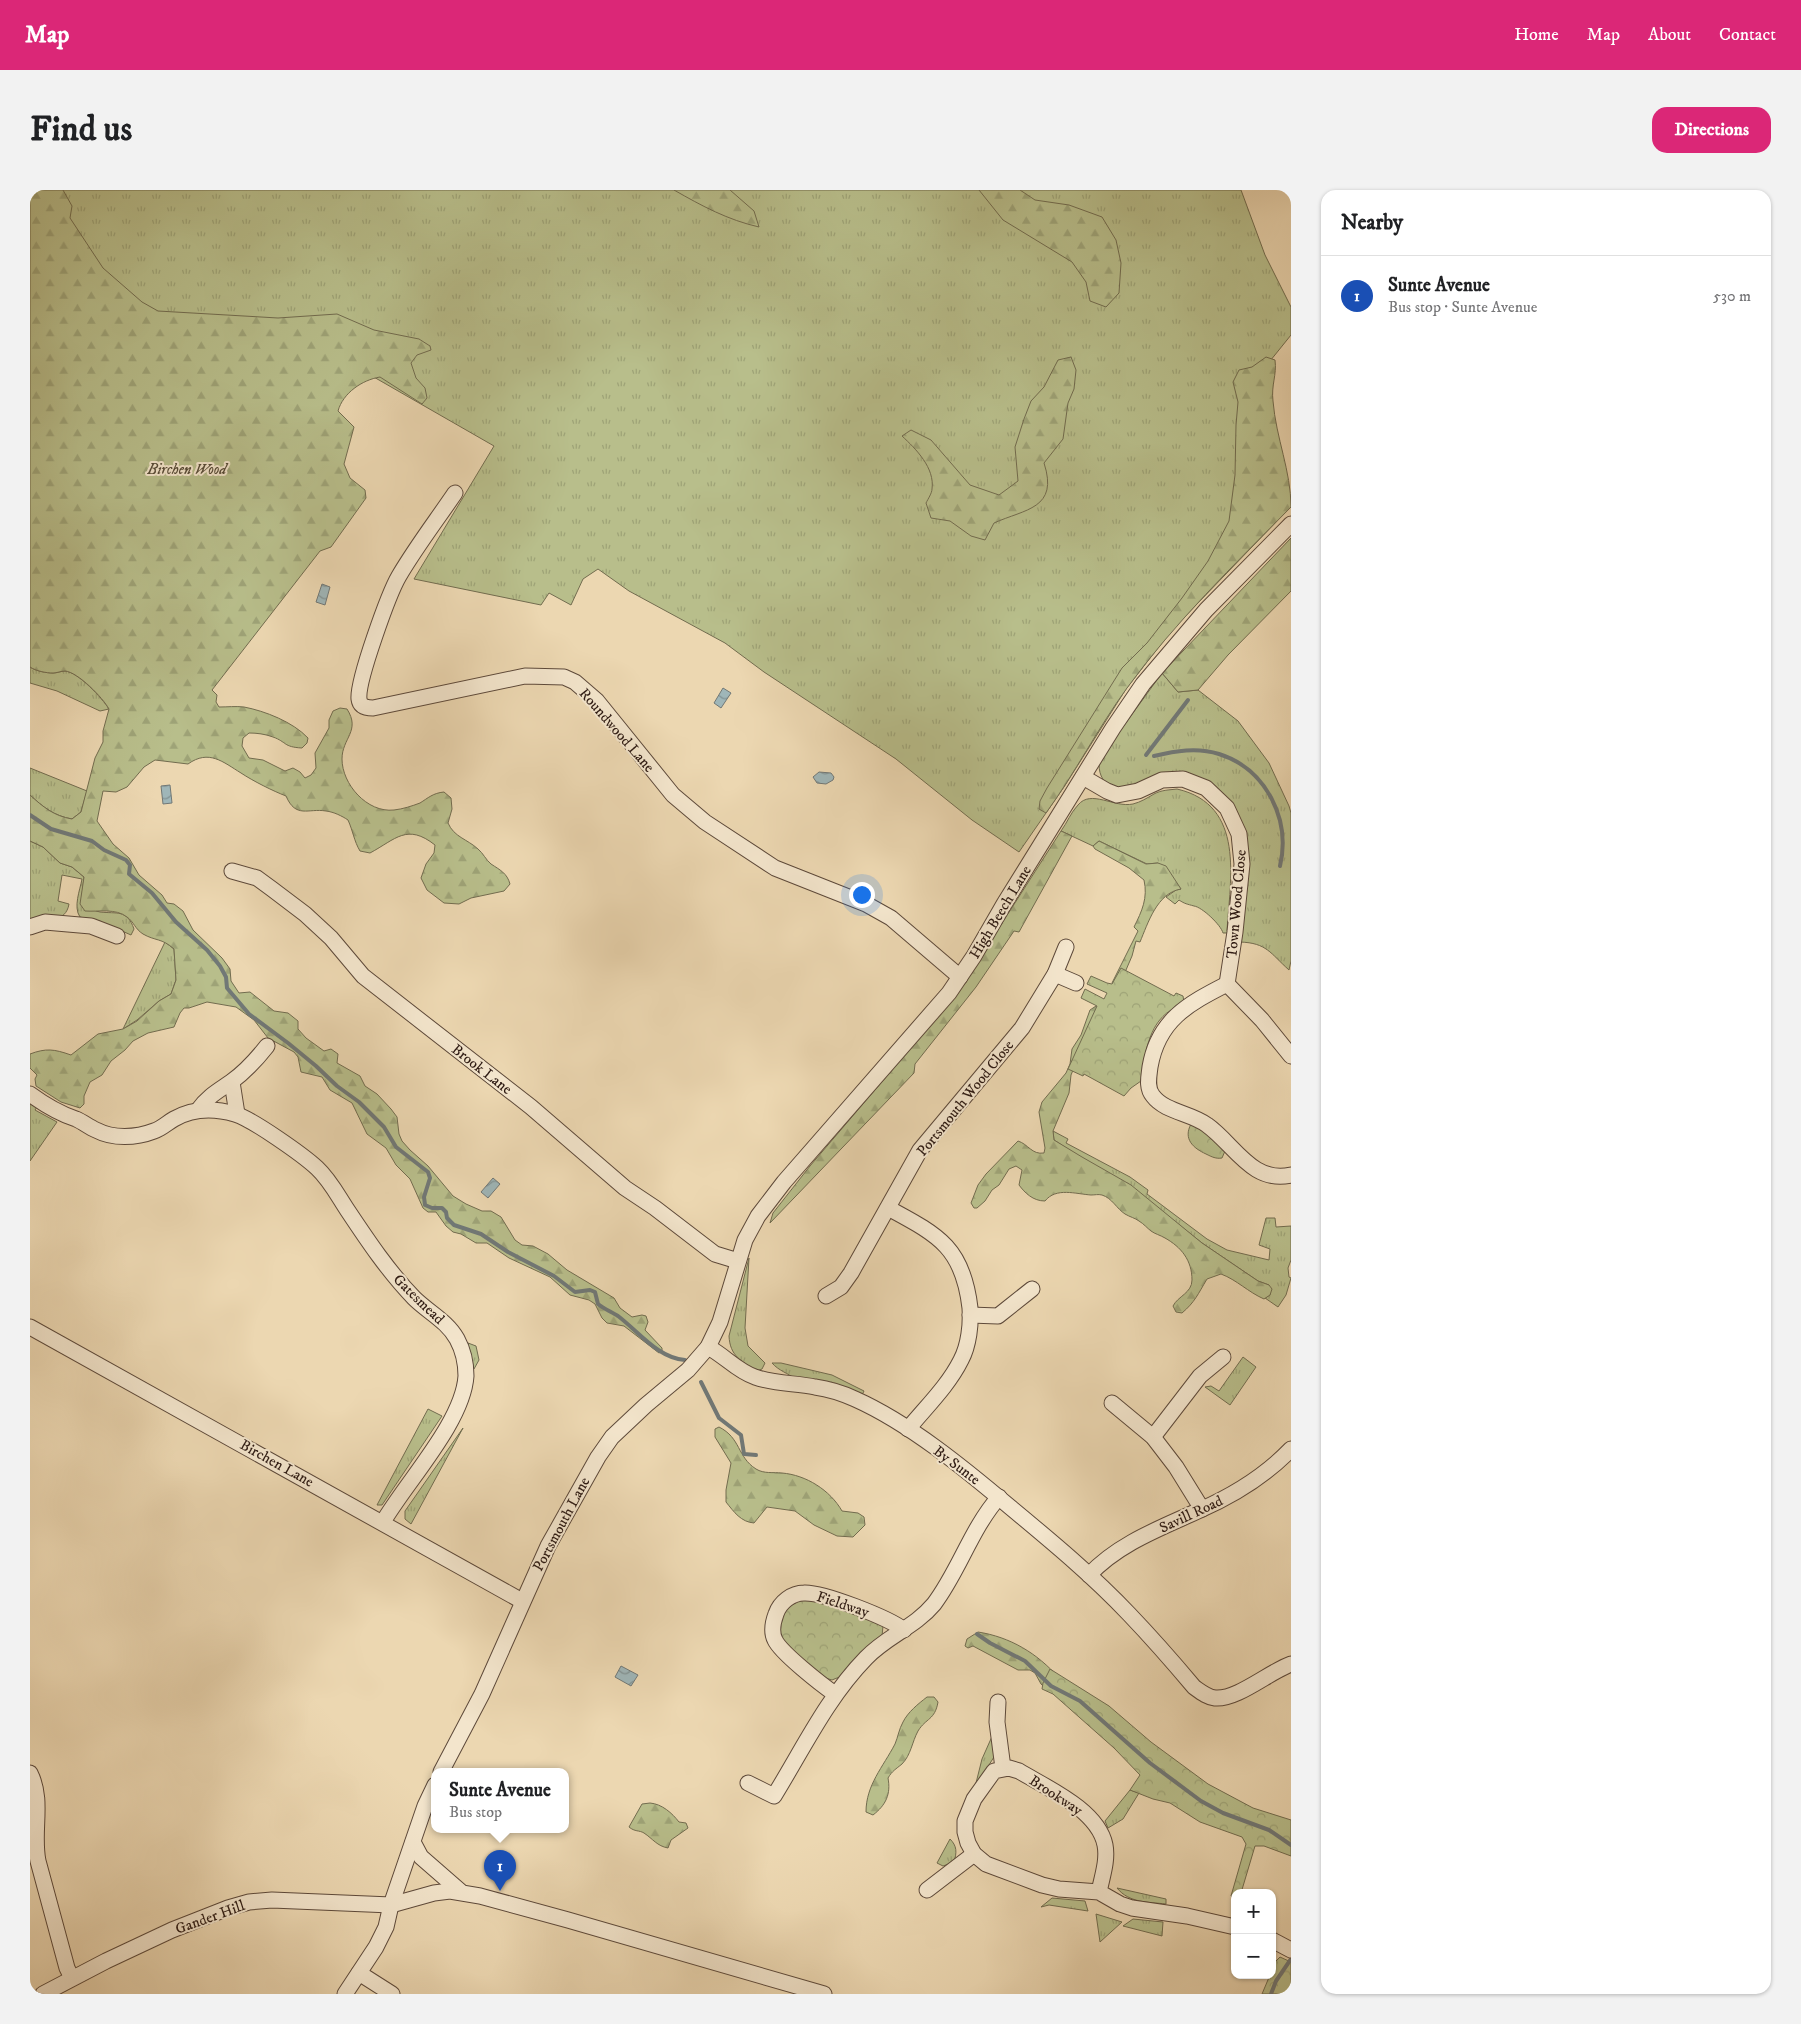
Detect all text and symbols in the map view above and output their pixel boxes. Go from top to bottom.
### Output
text: Map [25,20,69,50]
text: Home [1514,24,1559,46]
text: Map [1587,24,1620,46]
text: About [1648,24,1691,46]
text: Contact [1719,24,1776,46]
button: Directions [1652,107,1771,153]
text: Find us [30,108,132,152]
text: Nearby [1341,210,1403,236]
text: Sunte Avenue [1388,274,1490,297]
text: 1 [1354,286,1360,306]
text: 530 m [1713,286,1751,306]
text: Bus stop · Sunte Avenue [1388,297,1537,317]
park label: Birchen Wood [147,460,229,479]
street label: Roundwood Lane [575,684,658,776]
street label: Town Wood Close [1222,849,1251,959]
street label: High Beech Lane [965,862,1036,962]
your location [849,882,875,908]
street label: Portsmouth Wood Close [913,1036,1018,1160]
street label: Brook Lane [448,1040,516,1099]
street label: Gatesmead [389,1270,449,1329]
street label: Birchen Lane [236,1435,317,1492]
street label: By Sunte [930,1442,984,1489]
street label: Portsmouth Lane [529,1474,594,1575]
street label: Savill Road [1156,1491,1226,1537]
street label: Fieldway [814,1587,872,1622]
popup [431,1768,569,1833]
street label: Brookway [1025,1771,1087,1820]
text: Sunte Avenue [449,1779,551,1802]
text: Bus stop [449,1802,502,1822]
pin: 1 [484,1850,516,1891]
map controls [1231,1889,1276,1979]
button: + [1231,1889,1276,1934]
street label: Gander Hill [173,1896,248,1939]
button: − [1231,1934,1276,1979]

